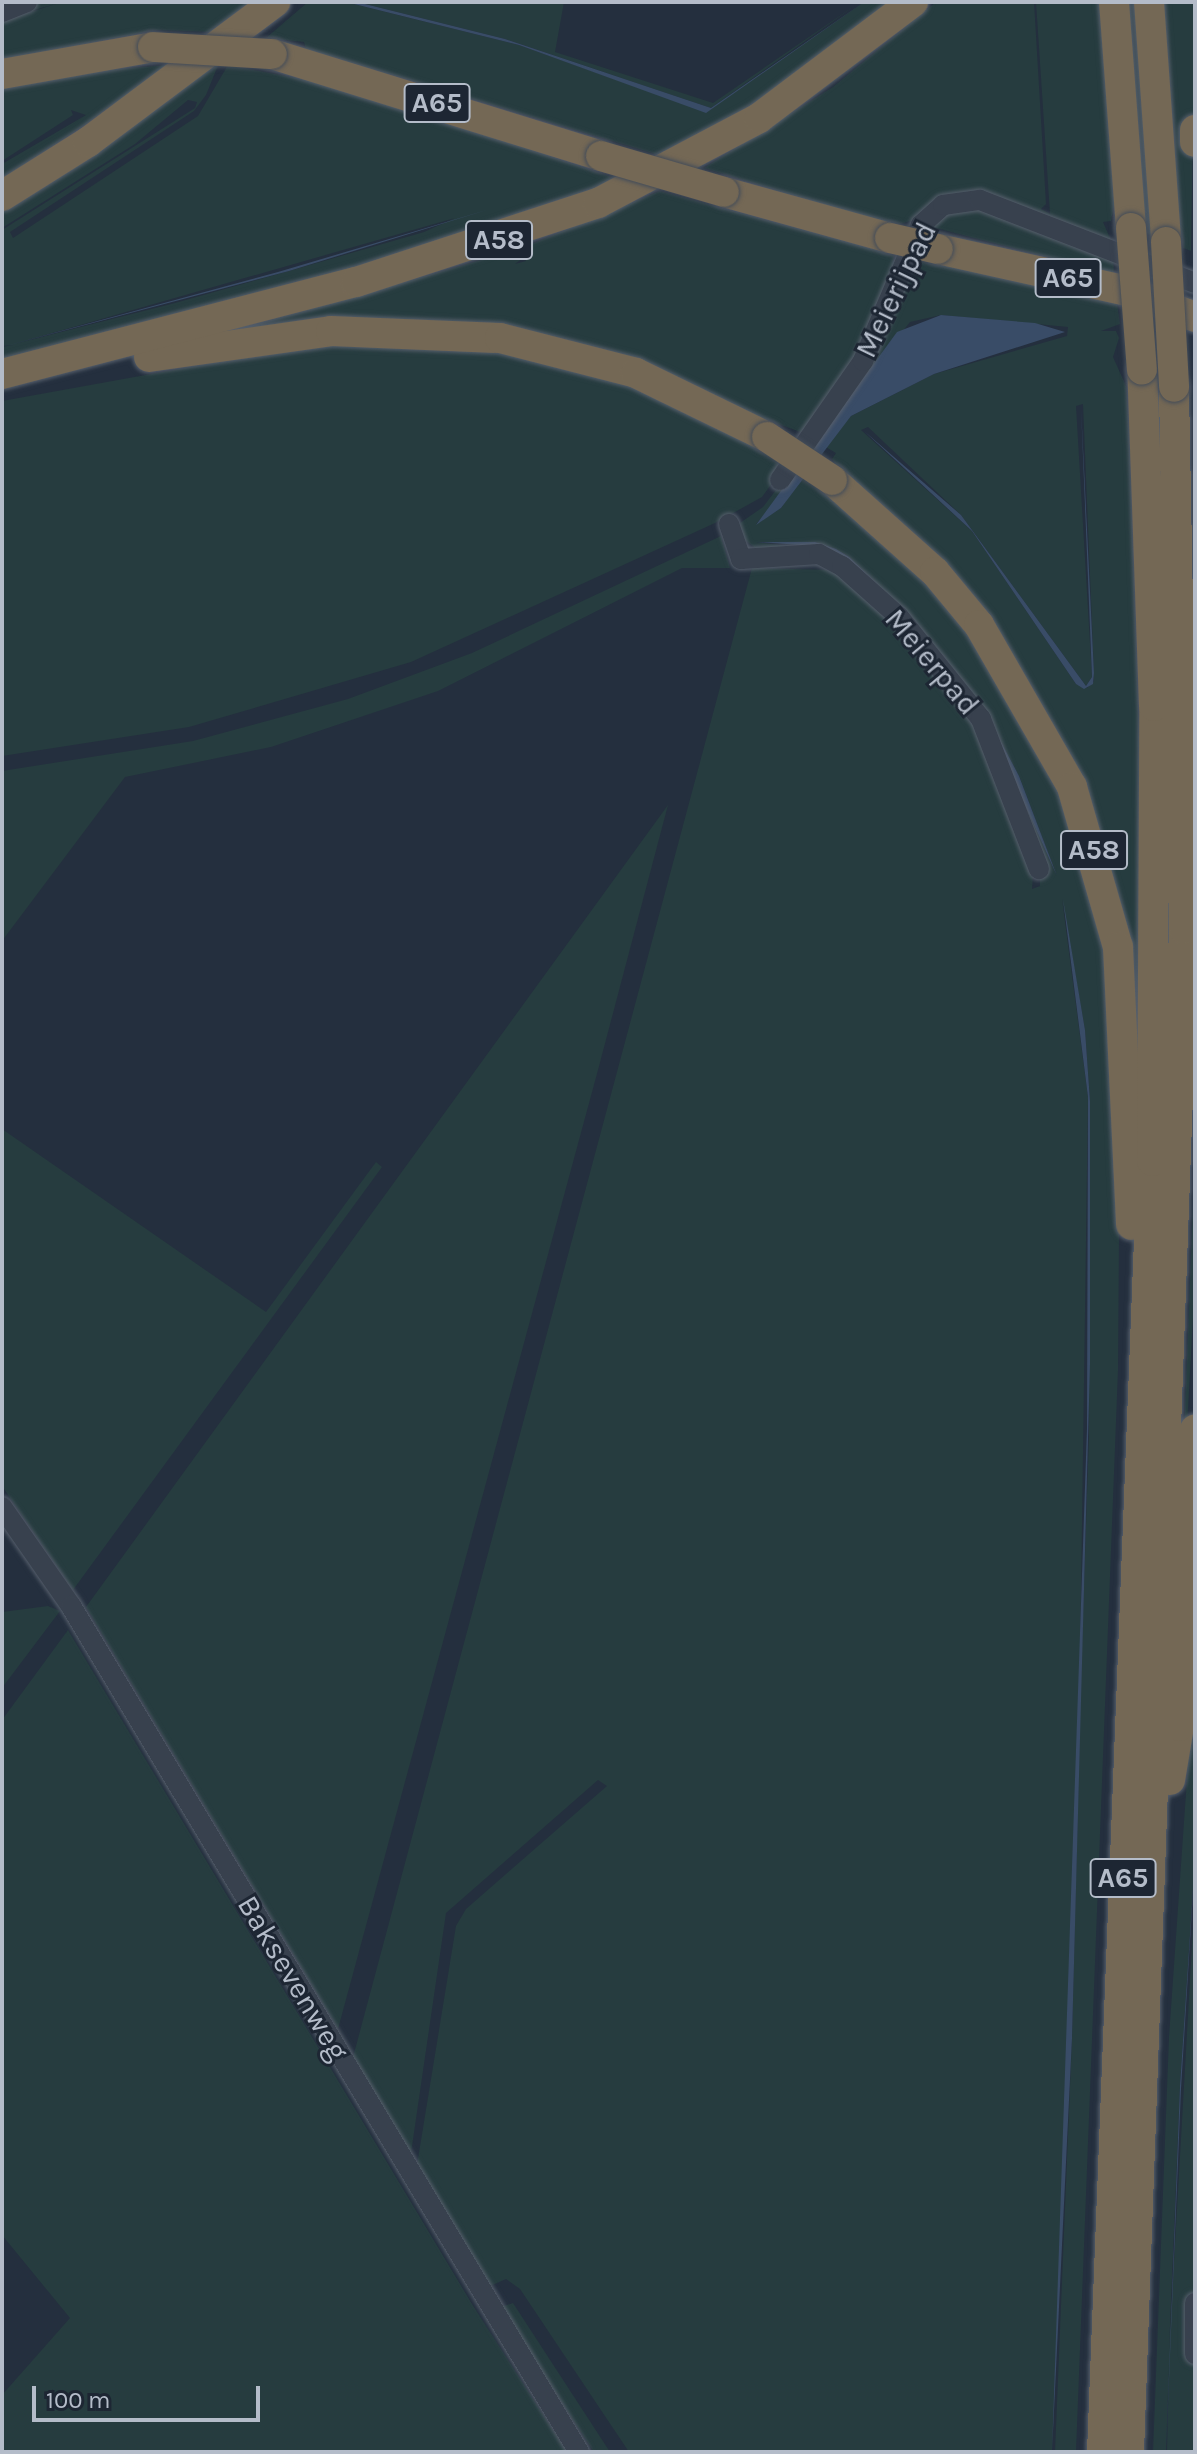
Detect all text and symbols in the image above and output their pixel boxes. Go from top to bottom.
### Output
road number: A65 [403,79,471,127]
road number: A58 [465,216,533,264]
street label: Meierijpad [848,216,944,364]
road number: A65 [1034,254,1102,302]
street label: Meierpad [877,601,987,723]
road number: A58 [1060,826,1128,874]
road number: A65 [1089,1854,1157,1902]
street label: Baksevenweg [230,1889,356,2067]
scale bar [36,2370,264,2420]
text: 100 m [46,2386,111,2414]

